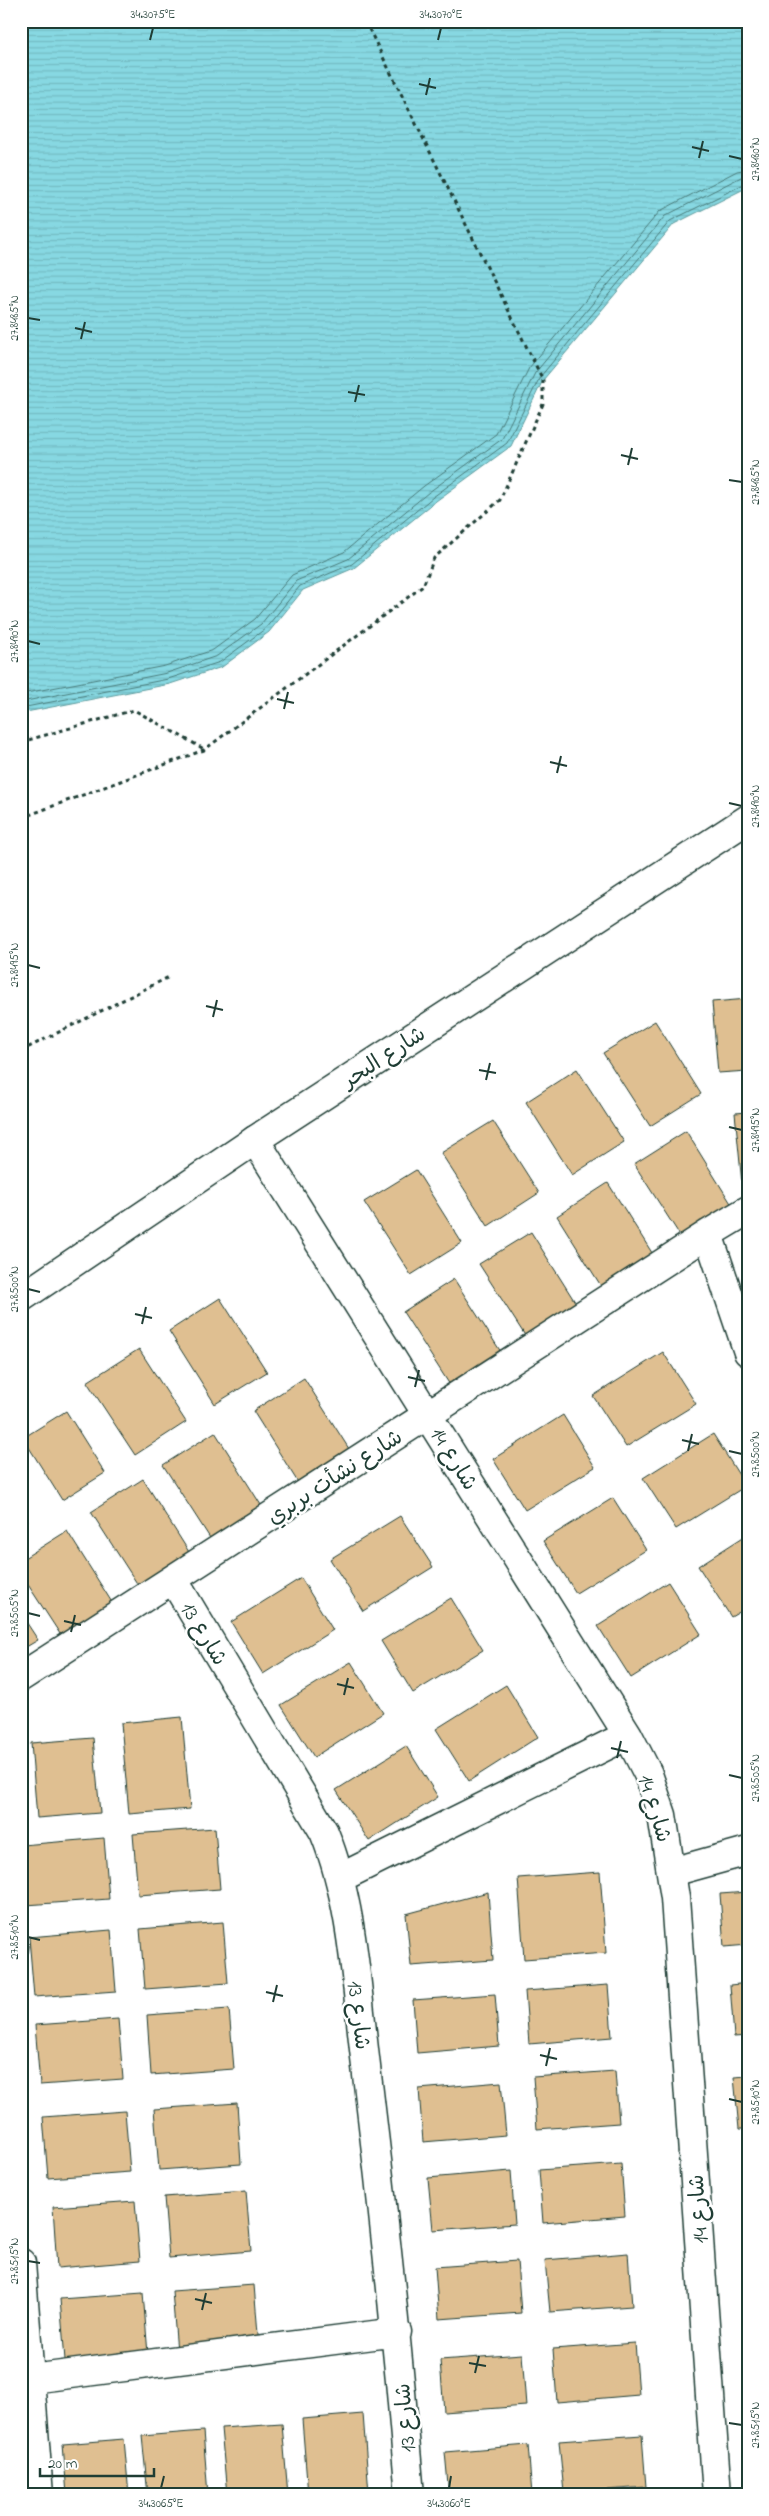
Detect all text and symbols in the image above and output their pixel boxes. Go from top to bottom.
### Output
text: 34.3075°E [131,6,175,24]
text: 34.3070°E [419,6,463,24]
text: 27.8480°N [747,137,765,181]
text: 27.8485°N [6,295,24,341]
text: 27.8485°N [747,459,765,505]
text: 27.8490°N [6,620,24,662]
text: 27.8490°N [747,785,765,827]
text: 27.8495°N [6,943,24,987]
street label: شارع البحر [335,1019,433,1099]
text: 27.8495°N [747,1108,765,1152]
text: 27.8500°N [6,1266,24,1312]
street label: شارع 14 [421,1422,484,1497]
street label: شارع نشأت بربري [262,1423,410,1534]
text: 27.8500°N [747,1431,765,1477]
text: 27.8505°N [6,1589,24,1637]
street label: شارع 13 [171,1597,234,1672]
text: 27.8505°N [747,1754,765,1802]
street label: شارع 14 [628,1771,679,1847]
text: 27.8510°N [6,1914,24,1960]
street label: شارع 13 [337,1979,377,2052]
text: 27.8510°N [747,2079,765,2125]
street label: شارع 14 [682,2173,718,2244]
text: 27.8515°N [6,2238,24,2284]
street label: شارع 13 [388,2382,426,2454]
text: 27.8515°N [747,2402,765,2448]
scale bar [40,2446,154,2478]
text: 20 m [48,2453,78,2475]
text: 34.3065°E [138,2495,184,2513]
text: 34.3060°E [427,2495,471,2513]

